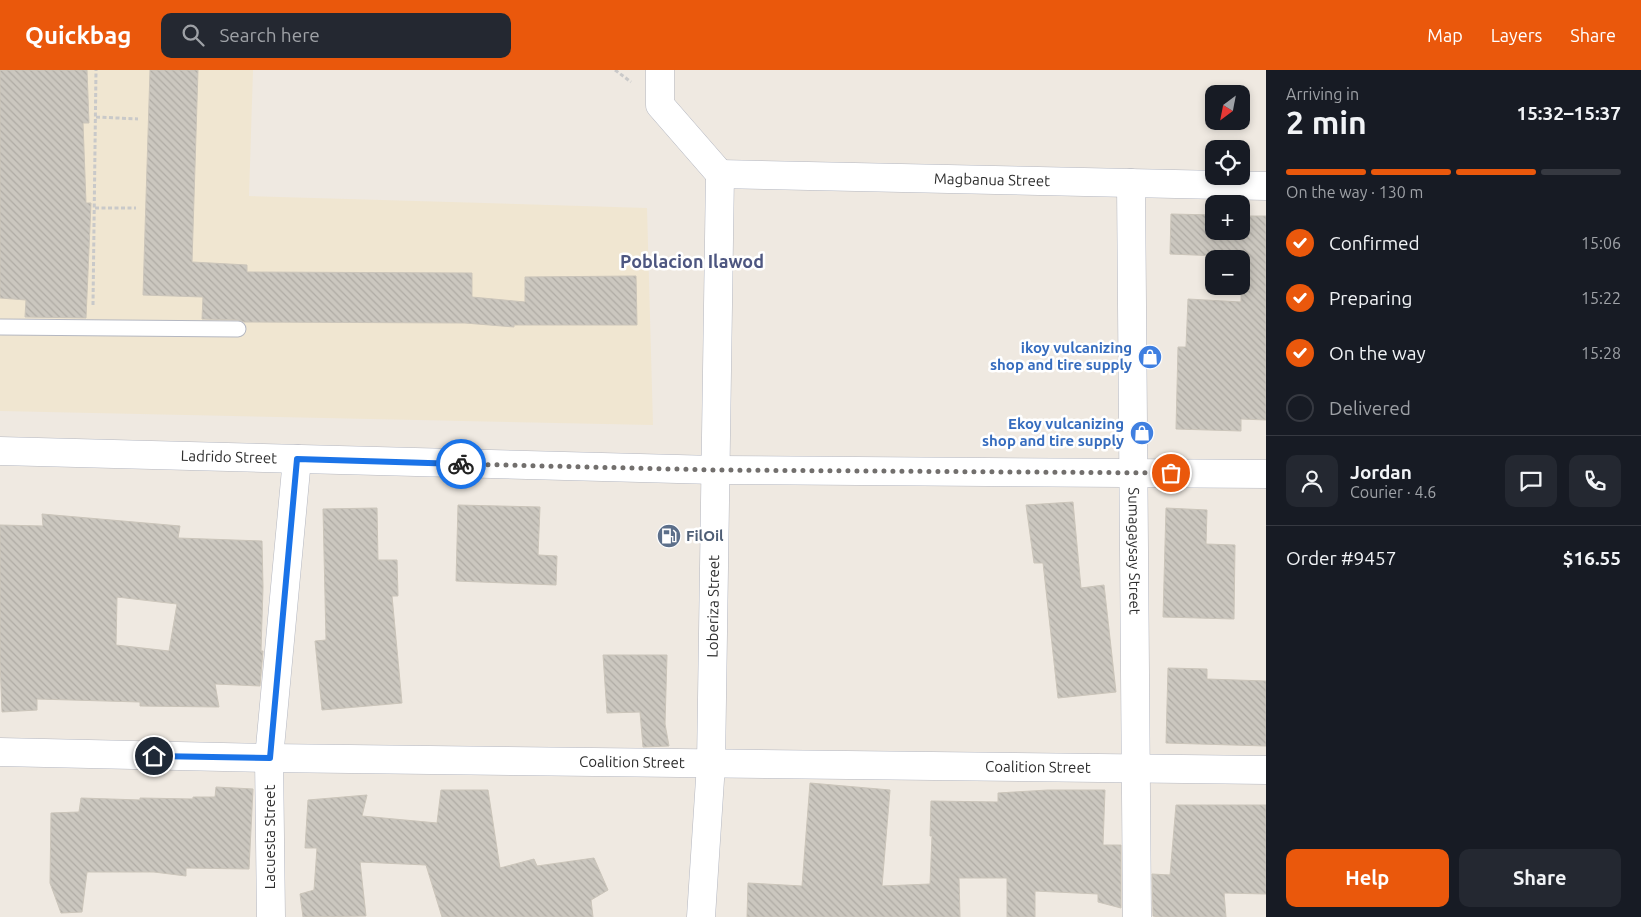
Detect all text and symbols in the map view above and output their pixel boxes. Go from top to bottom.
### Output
search box [161,13,511,58]
icon: search [179,21,207,49]
text: Quickbag [25,22,131,49]
text: Search here [219,24,320,46]
text: Map [1427,25,1463,45]
text: Layers [1491,25,1542,45]
text: Share [1570,25,1616,45]
north arrow [1205,85,1250,130]
map controls [1205,85,1250,295]
text: Arriving in [1286,85,1359,103]
text: 15:32–15:37 [1516,102,1621,124]
text: 2 min [1286,104,1367,140]
button: locate [1205,140,1250,185]
street label: Magbanua Street [934,170,1050,189]
text: On the way · 130 m [1286,183,1423,201]
button: + [1205,195,1250,240]
icon: check [1286,229,1314,257]
text: Confirmed [1329,232,1420,254]
text: 15:06 [1581,234,1621,252]
button: − [1205,250,1250,295]
district label: Poblacion Ilawod [620,251,764,271]
icon: check [1286,284,1314,312]
text: Preparing [1329,287,1413,309]
text: 15:22 [1581,289,1621,307]
place label: ikoy vulcanizing shop and tire supply [990,339,1132,373]
icon: check [1286,339,1314,367]
text: On the way [1329,342,1426,364]
shop icon: ikoy vulcanizing shop and tire supply [1137,344,1163,370]
text: 15:28 [1581,344,1621,362]
text: Delivered [1329,397,1411,419]
place label: Ekoy vulcanizing shop and tire supply [982,415,1124,449]
shop icon: Ekoy vulcanizing shop and tire supply [1129,420,1155,446]
courier [436,439,486,489]
street label: Ladrido Street [181,447,277,466]
icon: bike [447,450,475,478]
pin [1150,452,1192,494]
button: person [1286,455,1338,507]
button: chat [1505,455,1557,507]
button: phone [1569,455,1621,507]
icon: bag [1157,459,1185,487]
text: Jordan [1350,461,1412,483]
text: Courier · 4.6 [1350,483,1436,501]
street label: Sumagaysay Street [1125,487,1144,615]
fuel station icon: FilOil [656,523,682,549]
place label: FilOil [686,527,724,544]
text: Order #9457 [1286,547,1396,569]
text: $16.55 [1563,547,1621,569]
street label: Loberiza Street [704,555,722,658]
pin [133,735,175,777]
icon: home [140,742,168,770]
street label: Coalition Street [579,753,685,771]
street label: Coalition Street [985,758,1091,776]
street label: Lacuesta Street [261,785,278,889]
button: Help [1286,849,1449,907]
button: Share [1459,849,1621,907]

